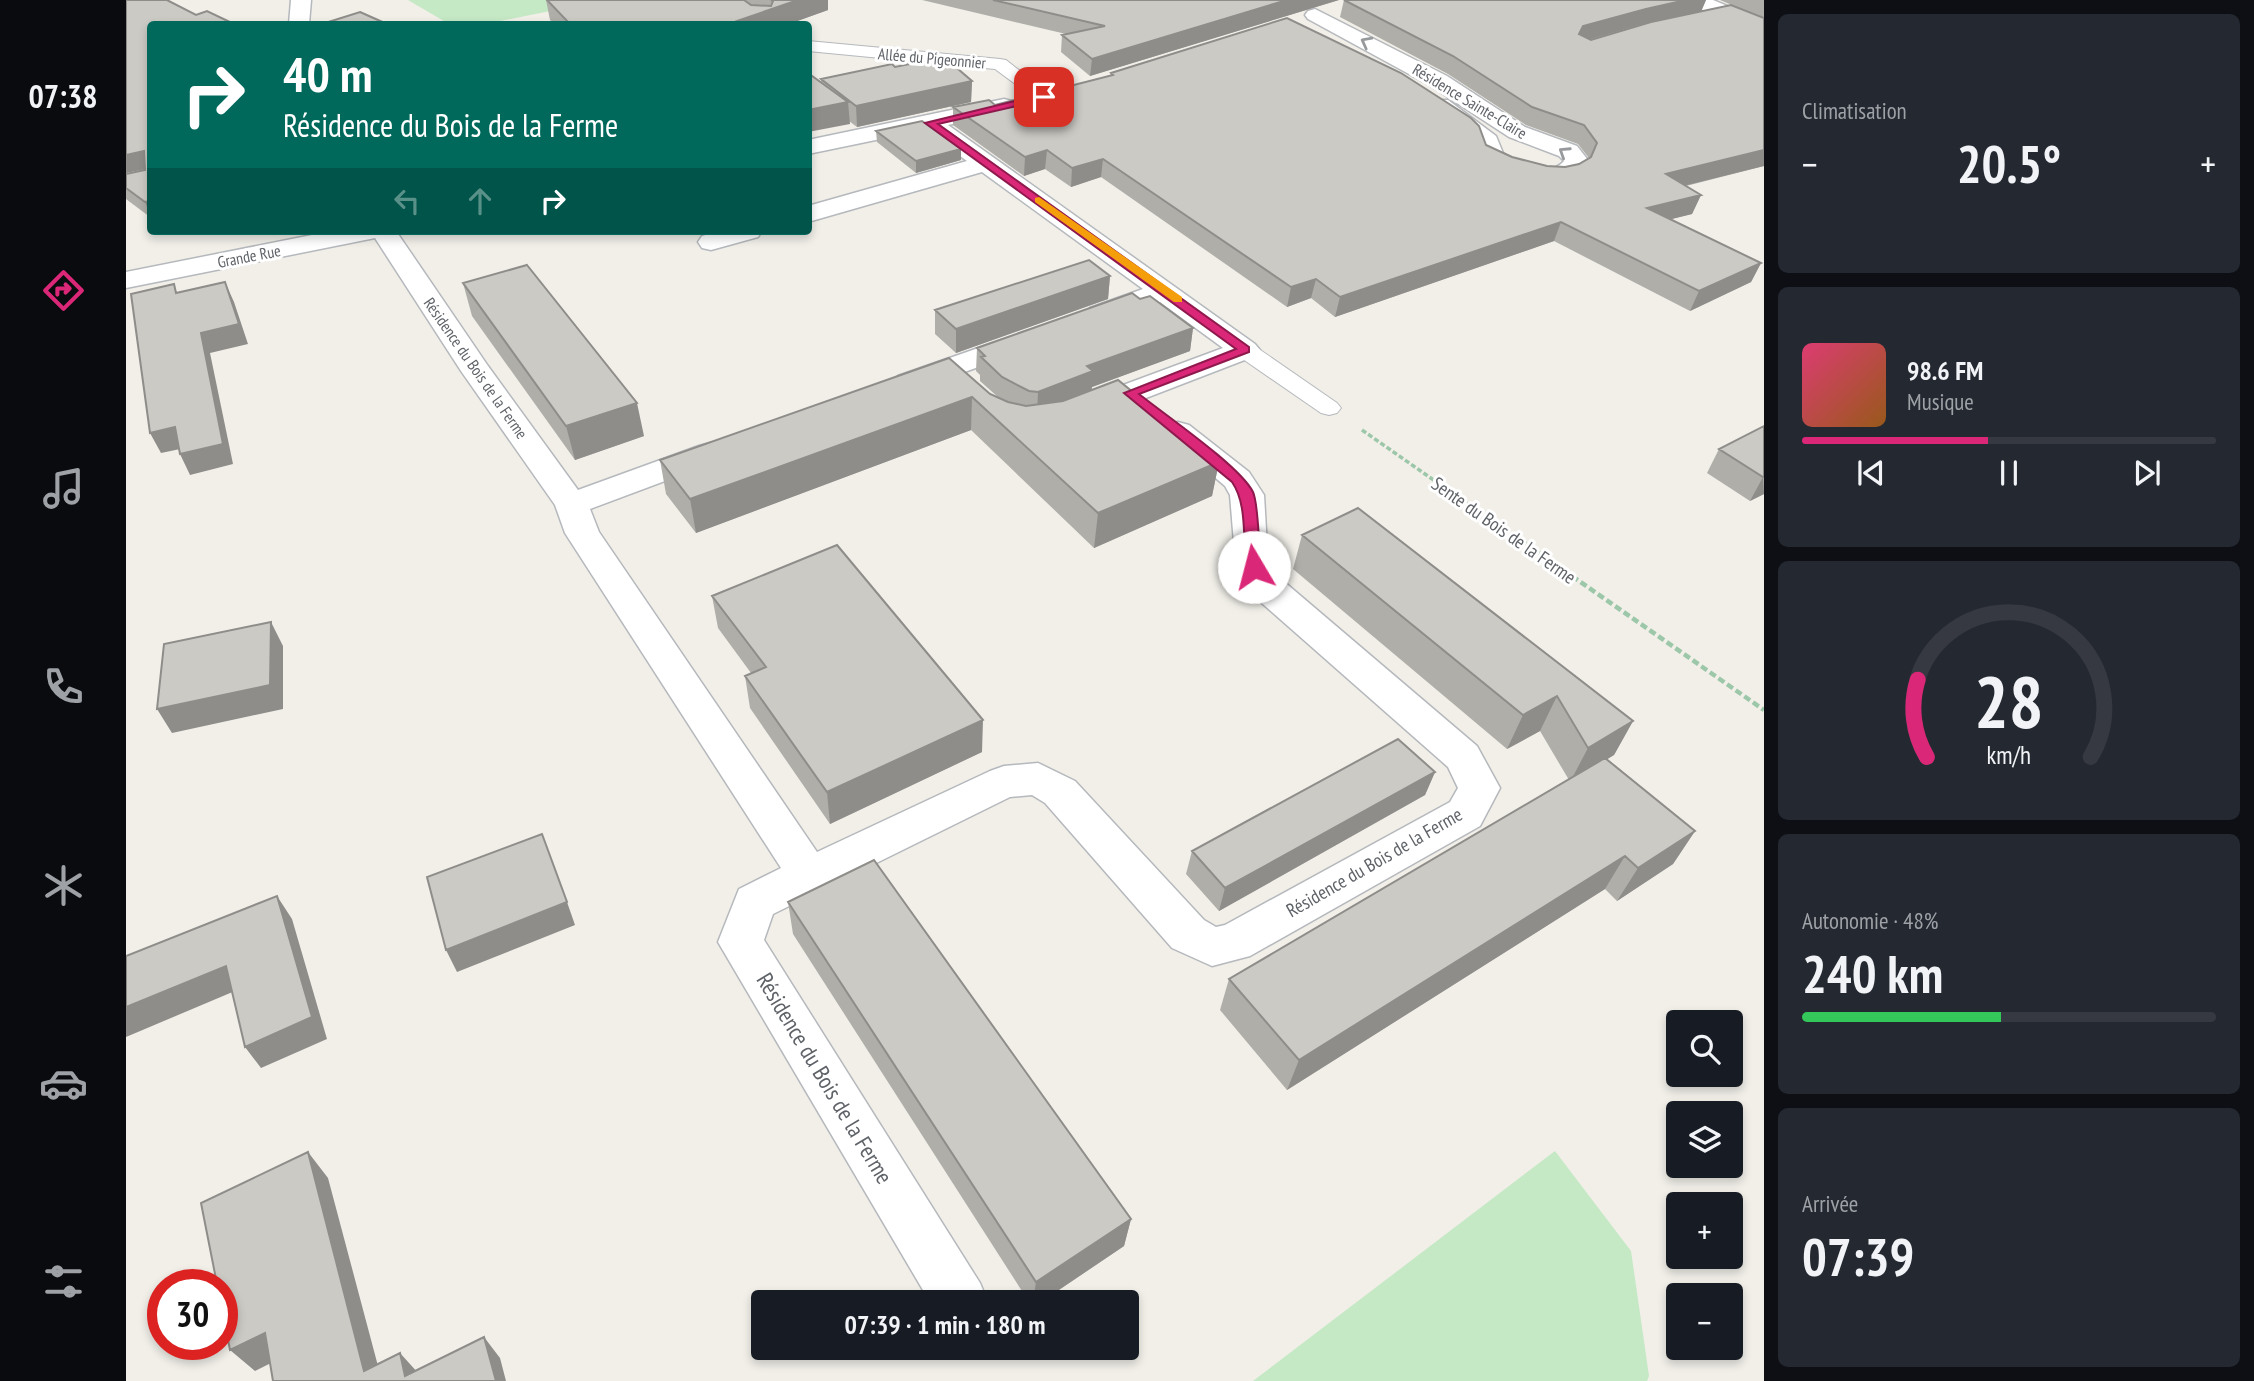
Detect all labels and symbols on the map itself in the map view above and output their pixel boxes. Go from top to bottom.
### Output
one-way arrow [1361,37,1373,50]
street label: Allée du Pigeonnier [877,43,987,73]
street label: Résidence Sainte-Claire [1409,59,1531,143]
pin [1014,67,1074,127]
one-way arrow [1559,147,1572,160]
street label: Grande Rue [216,240,282,272]
street label: Résidence du Bois de la Ferme [420,294,532,442]
street label: Sente du Bois de la Ferme [1427,471,1581,589]
position arrow [1217,530,1291,604]
street label: Résidence du Bois de la Ferme [1282,802,1466,922]
street label: Résidence du Bois de la Ferme [751,967,899,1189]
speed limit sign: 30 [147,1269,238,1360]

